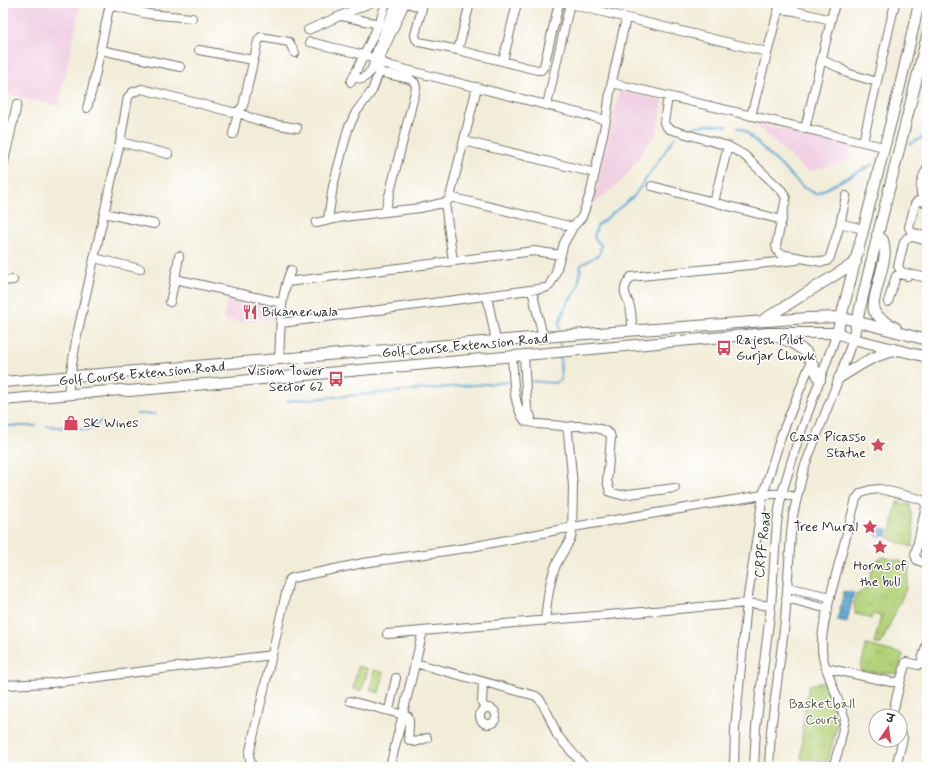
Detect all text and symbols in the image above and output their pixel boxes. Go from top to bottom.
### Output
restaurant icon: Bikanerwala [241,303,259,321]
place label: Bikanerwala [262,303,338,321]
street label: Golf Course Extension Road [381,330,549,362]
place label: Rajesh Pilot Gurjar Chowk [736,331,815,365]
bus stop icon: Rajesh Pilot Gurjar Chowk [715,339,733,357]
street label: Golf Course Extension Road [58,358,226,390]
place label: Vision Tower Sector 62 [247,362,324,396]
bus stop icon: Vision Tower Sector 62 [327,370,345,388]
shop icon: SK Wines [62,414,80,432]
place label: SK Wines [83,414,139,432]
place label: Casa Picasso Statue [789,428,866,462]
place icon: Casa Picasso Statue [869,436,887,454]
street label: CRPF Road [751,511,775,579]
place label: Tree Mural [794,518,858,536]
place icon: Tree Mural [861,518,879,536]
place icon: Horns of the bull [871,538,889,556]
place label: Horns of the bull [853,557,907,591]
park label: Basketball Court [789,695,855,729]
north arrow [868,708,908,748]
text: उ [884,711,897,727]

